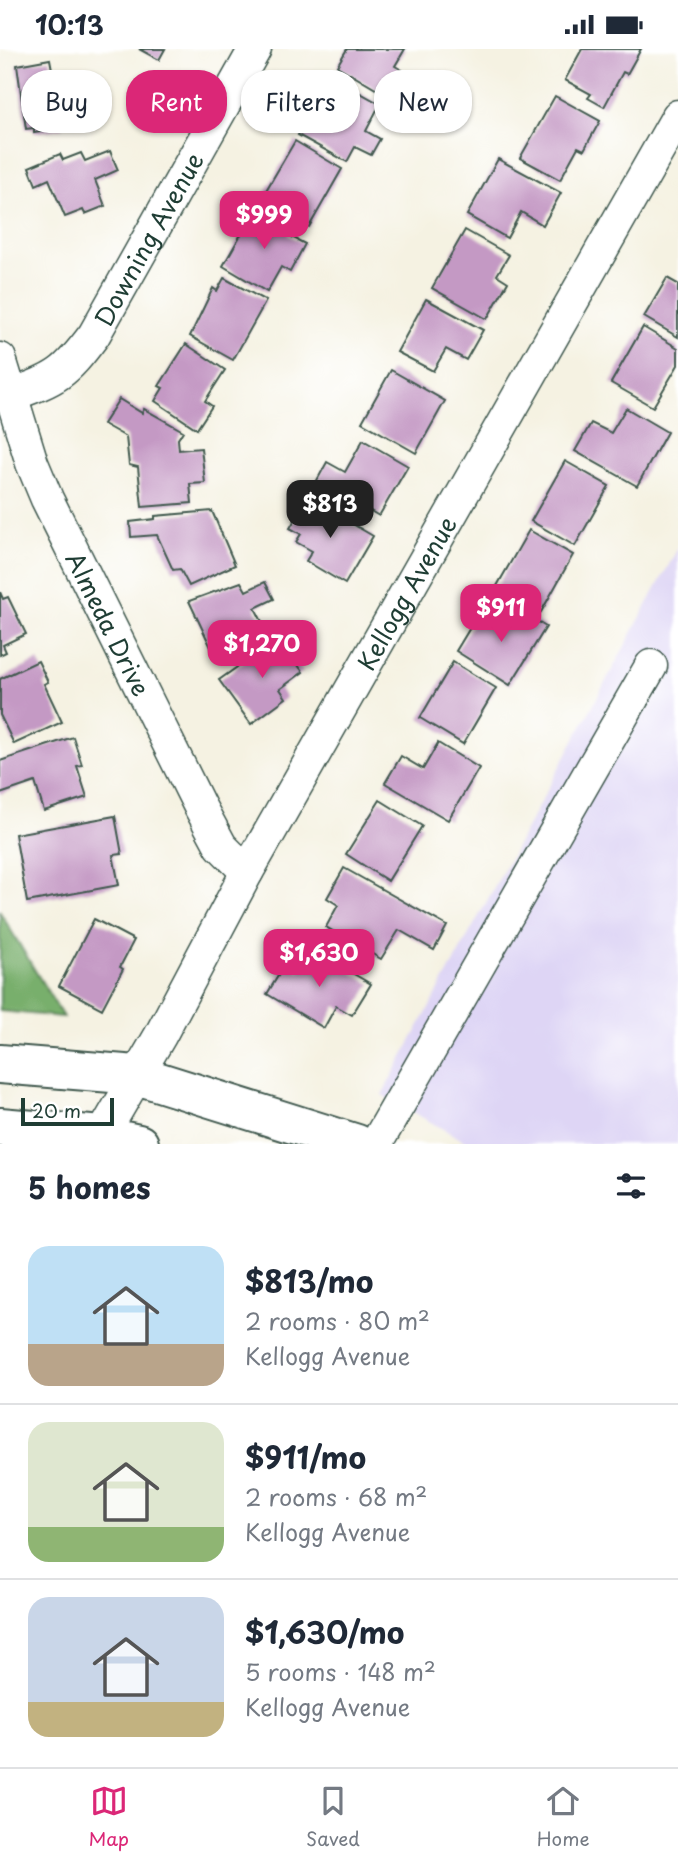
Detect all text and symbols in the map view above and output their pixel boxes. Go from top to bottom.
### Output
text: 10:13 [35,5,104,44]
chip: Buy [21,70,112,133]
chip: Rent [126,70,227,133]
chip: Filters [241,70,360,133]
chip: New [374,70,472,133]
street label: Downing Avenue [85,145,211,333]
pin: $999 [223,191,305,251]
text: $999 [236,196,292,231]
pin: $813 [289,481,371,540]
text: $813 [303,485,357,520]
street label: Kellogg Avenue [348,509,465,677]
street label: Almeda Drive [58,545,160,702]
pin: $911 [460,585,542,644]
text: $911 [476,589,526,624]
pin: $1,270 [205,621,319,680]
text: $1,270 [224,625,300,660]
pin: $1,630 [262,929,376,989]
text: $1,630 [279,934,359,969]
scale bar [21,1095,114,1127]
text: 20 m [32,1096,81,1124]
text: 5 homes [28,1164,151,1209]
icon: filters [612,1167,650,1205]
text: $813/mo [245,1258,373,1303]
icon: home [84,1274,168,1358]
text: 2 rooms · 80 m² [245,1303,430,1338]
text: Kellogg Avenue [245,1338,410,1373]
text: $911/mo [245,1434,366,1479]
icon: home [84,1450,168,1534]
text: 2 rooms · 68 m² [245,1479,427,1514]
text: Kellogg Avenue [245,1514,410,1549]
text: $1,630/mo [245,1609,405,1654]
icon: home [84,1625,168,1709]
text: 5 rooms · 148 m² [245,1654,436,1689]
text: Kellogg Avenue [245,1689,410,1724]
tab: Map [88,1782,129,1852]
tab: Saved [306,1782,360,1852]
tab: Home [537,1782,590,1852]

